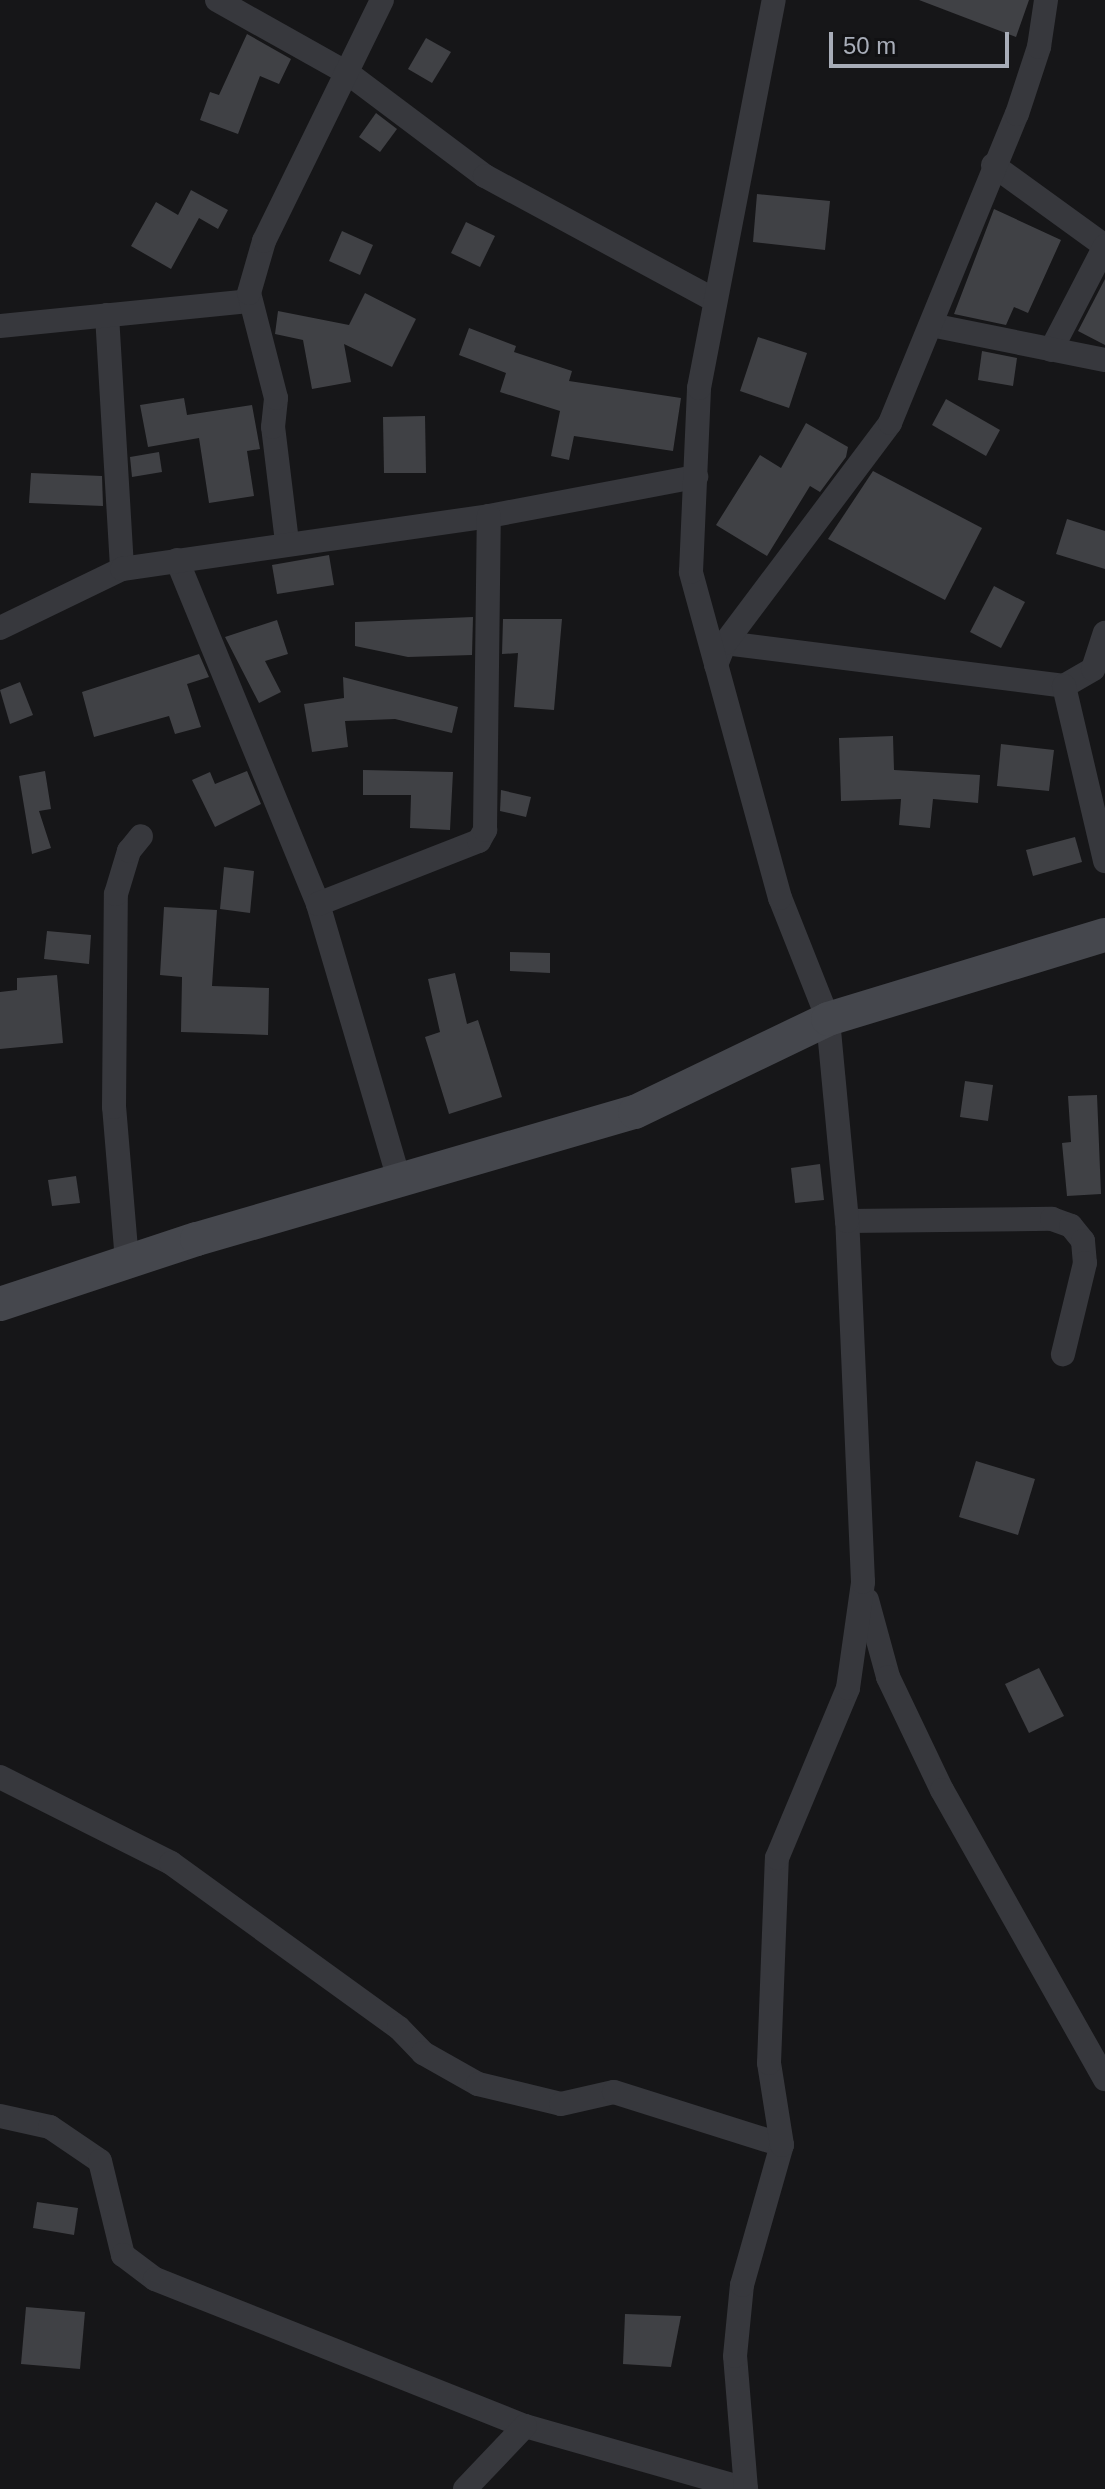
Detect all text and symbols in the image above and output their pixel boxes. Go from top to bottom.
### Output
scale bar [833,16,1013,66]
text: 50 m [843,32,896,59]

